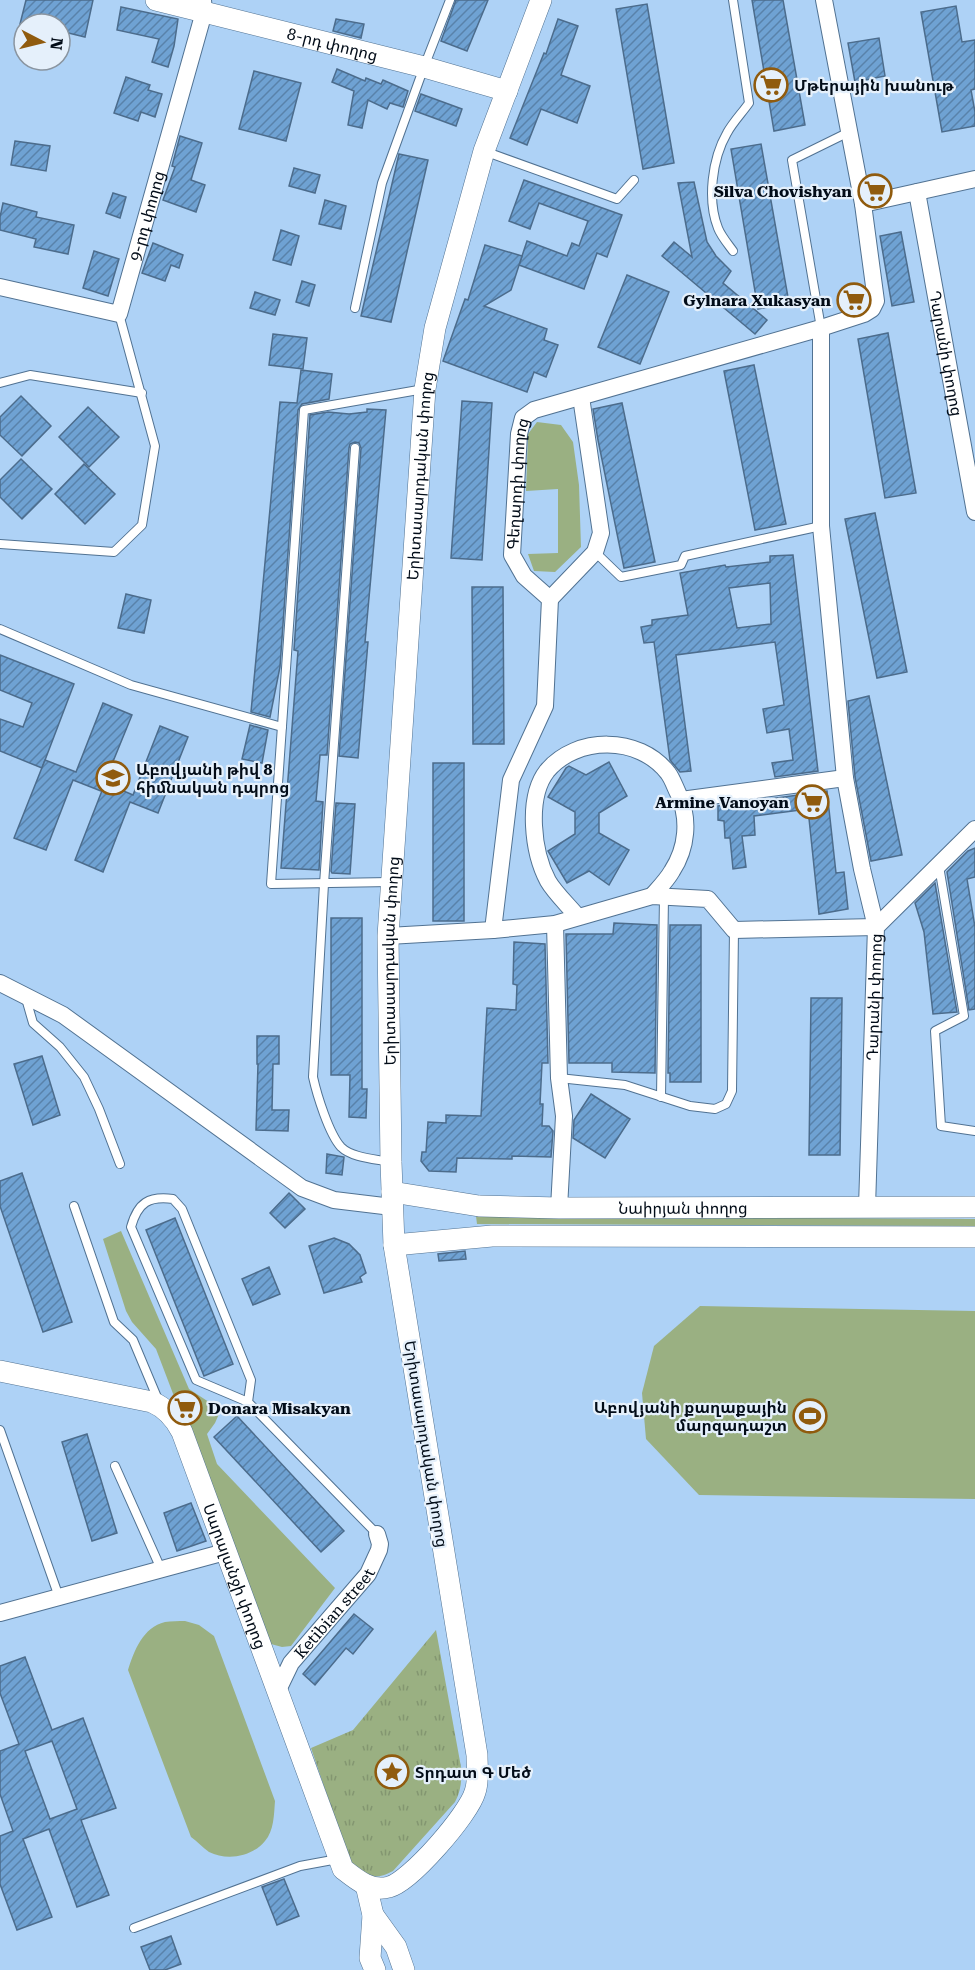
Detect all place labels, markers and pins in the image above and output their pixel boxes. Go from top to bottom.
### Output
supermarket icon: Մթերային խանութ [753,67,789,103]
place label: Մթերային խանութ [794,76,955,95]
supermarket icon: Silva Chovishyan [857,173,893,209]
place label: Silva Chovishyan [714,182,852,201]
supermarket icon: Gylnara Xukasyan [836,282,872,318]
place label: Gylnara Xukasyan [683,291,831,310]
school or university icon: Աբովյանի թիվ 8 հիմնական դպրոց [95,760,131,796]
place label: Աբովյանի թիվ 8 հիմնական դպրոց [136,760,290,797]
supermarket icon: Armine Vanoyan [794,784,830,820]
place label: Armine Vanoyan [655,793,789,812]
supermarket icon: Donara Misakyan [167,1390,203,1426]
place label: Աբովյանի քաղաքային մարզադաշտ [594,1398,787,1435]
sports icon: Աբովյանի քաղաքային մարզադաշտ [792,1398,828,1434]
place label: Donara Misakyan [208,1399,351,1418]
place icon: Տրդատ Գ Մեծ [374,1754,410,1790]
place label: Տրդատ Գ Մեծ [415,1763,531,1782]

